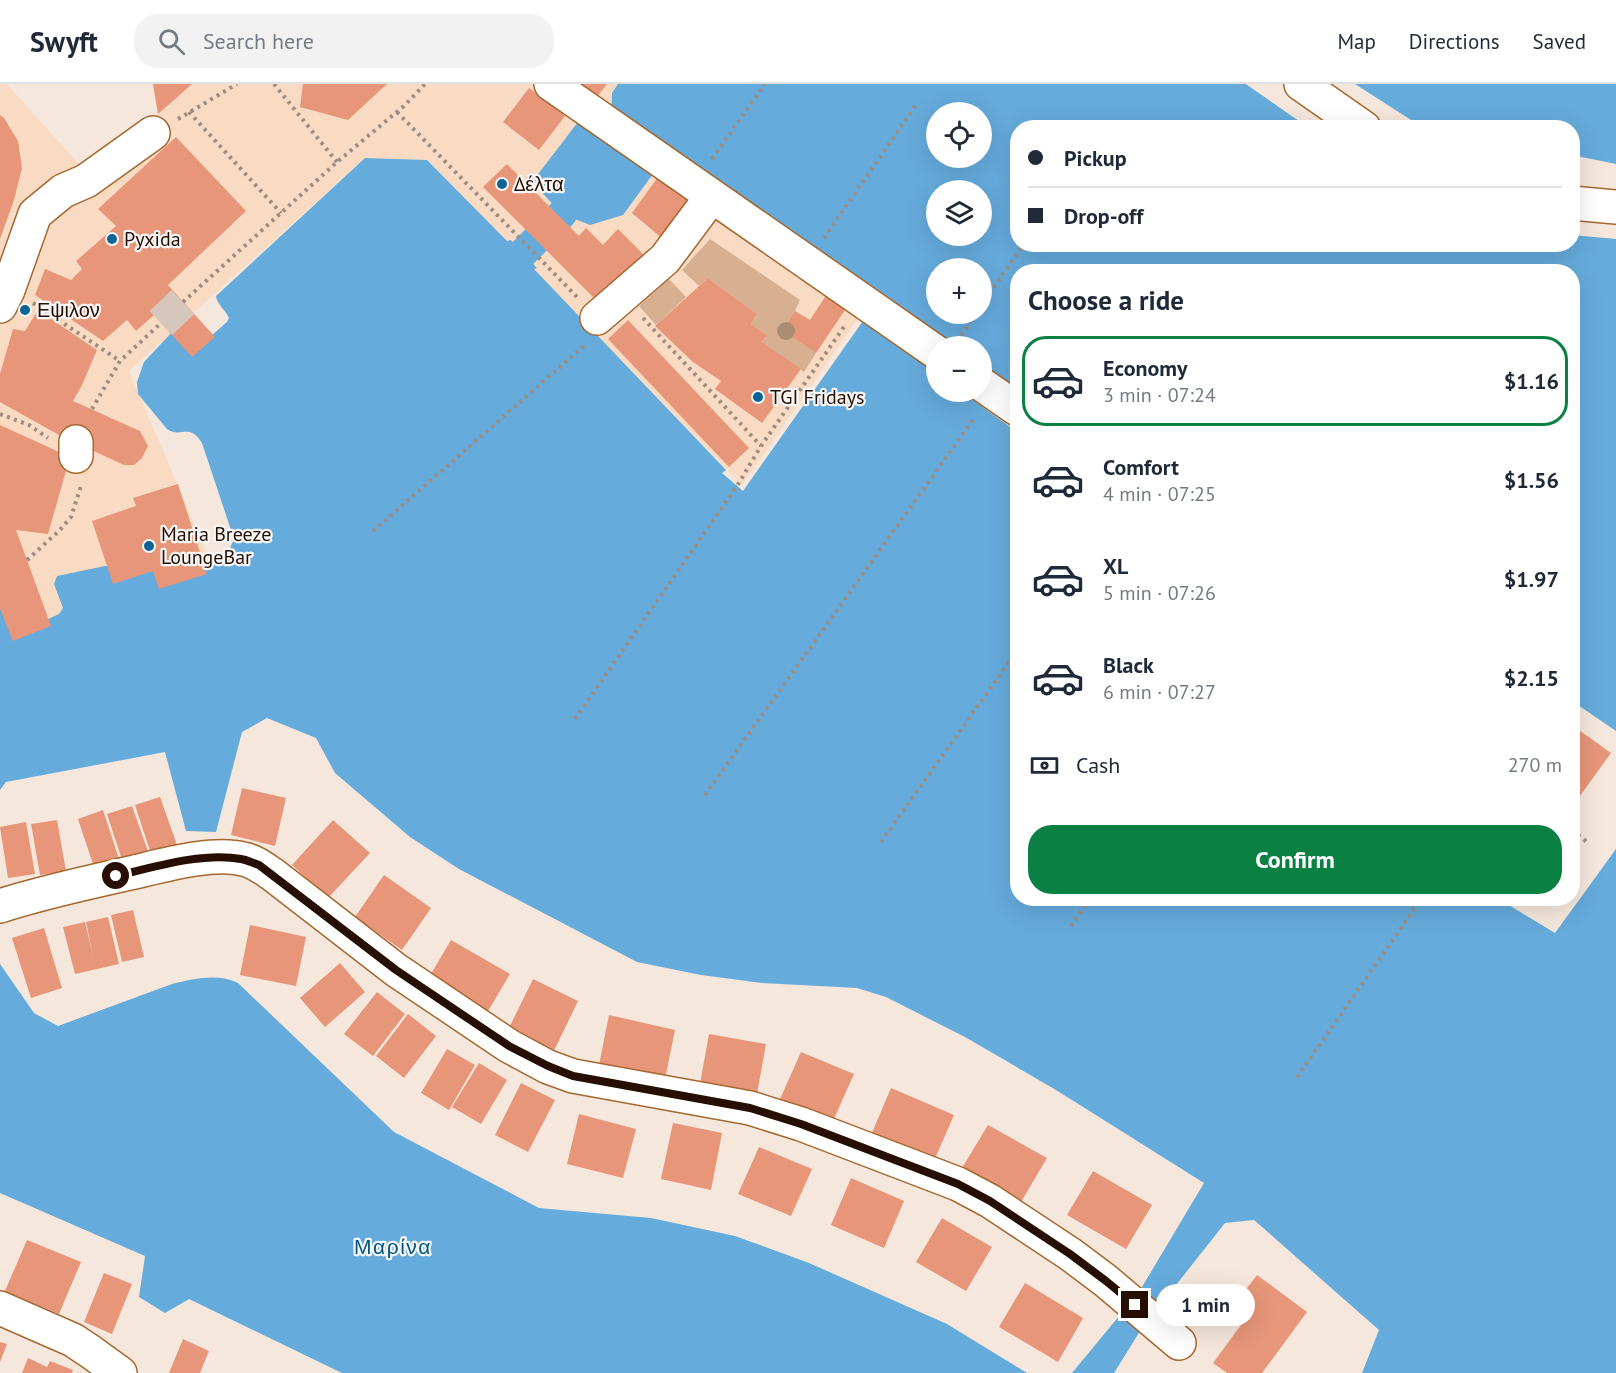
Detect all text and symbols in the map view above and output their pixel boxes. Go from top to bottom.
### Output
search box [134,14,554,68]
text: Swyft [30,23,98,60]
icon: search [155,25,188,58]
text: Search here [203,27,314,55]
text: Map [1337,28,1376,55]
text: Directions [1409,28,1500,55]
text: Saved [1533,28,1586,55]
map controls [926,102,992,402]
button: locate [926,102,992,168]
text: Pickup [1064,144,1127,172]
place label: Δέλτα [514,171,563,197]
marker: Δέλτα [495,177,509,191]
button: layers [926,180,992,246]
text: Drop-off [1064,202,1143,230]
place label: Pyxida [124,226,181,252]
marker: Pyxida [105,232,119,246]
button: + [926,258,992,324]
text: Choose a ride [1028,283,1184,317]
place label: Εψιλον [37,297,100,323]
marker: Εψιλον [18,303,32,317]
button: − [926,336,992,402]
icon: car [1031,354,1085,408]
text: Economy [1103,354,1187,382]
text: $1.16 [1504,367,1559,395]
text: 3 min · 07:24 [1103,382,1216,408]
place label: TGI Fridays [770,384,864,410]
marker: TGI Fridays [751,390,765,404]
icon: car [1031,453,1085,507]
text: Comfort [1103,453,1179,481]
text: $1.56 [1504,466,1559,494]
text: 4 min · 07:25 [1103,481,1216,507]
place label: Maria Breeze LoungeBar [161,521,271,570]
marker: Maria Breeze LoungeBar [142,539,156,553]
icon: car [1031,552,1085,606]
text: XL [1103,552,1128,580]
text: $1.97 [1504,565,1559,593]
text: 5 min · 07:26 [1103,580,1216,606]
icon: car [1031,651,1085,705]
text: Black [1103,651,1154,679]
text: $2.15 [1504,664,1559,692]
text: 6 min · 07:27 [1103,679,1216,705]
icon: cash [1028,749,1061,782]
text: Cash [1076,751,1120,779]
text: 270 m [1508,752,1562,778]
button: Confirm [1028,825,1562,894]
route start [102,862,129,889]
district label: Μαρίνα [354,1233,432,1260]
callout: 1 min [1156,1284,1255,1326]
route end [1121,1291,1148,1318]
text: 1 min [1181,1292,1230,1318]

